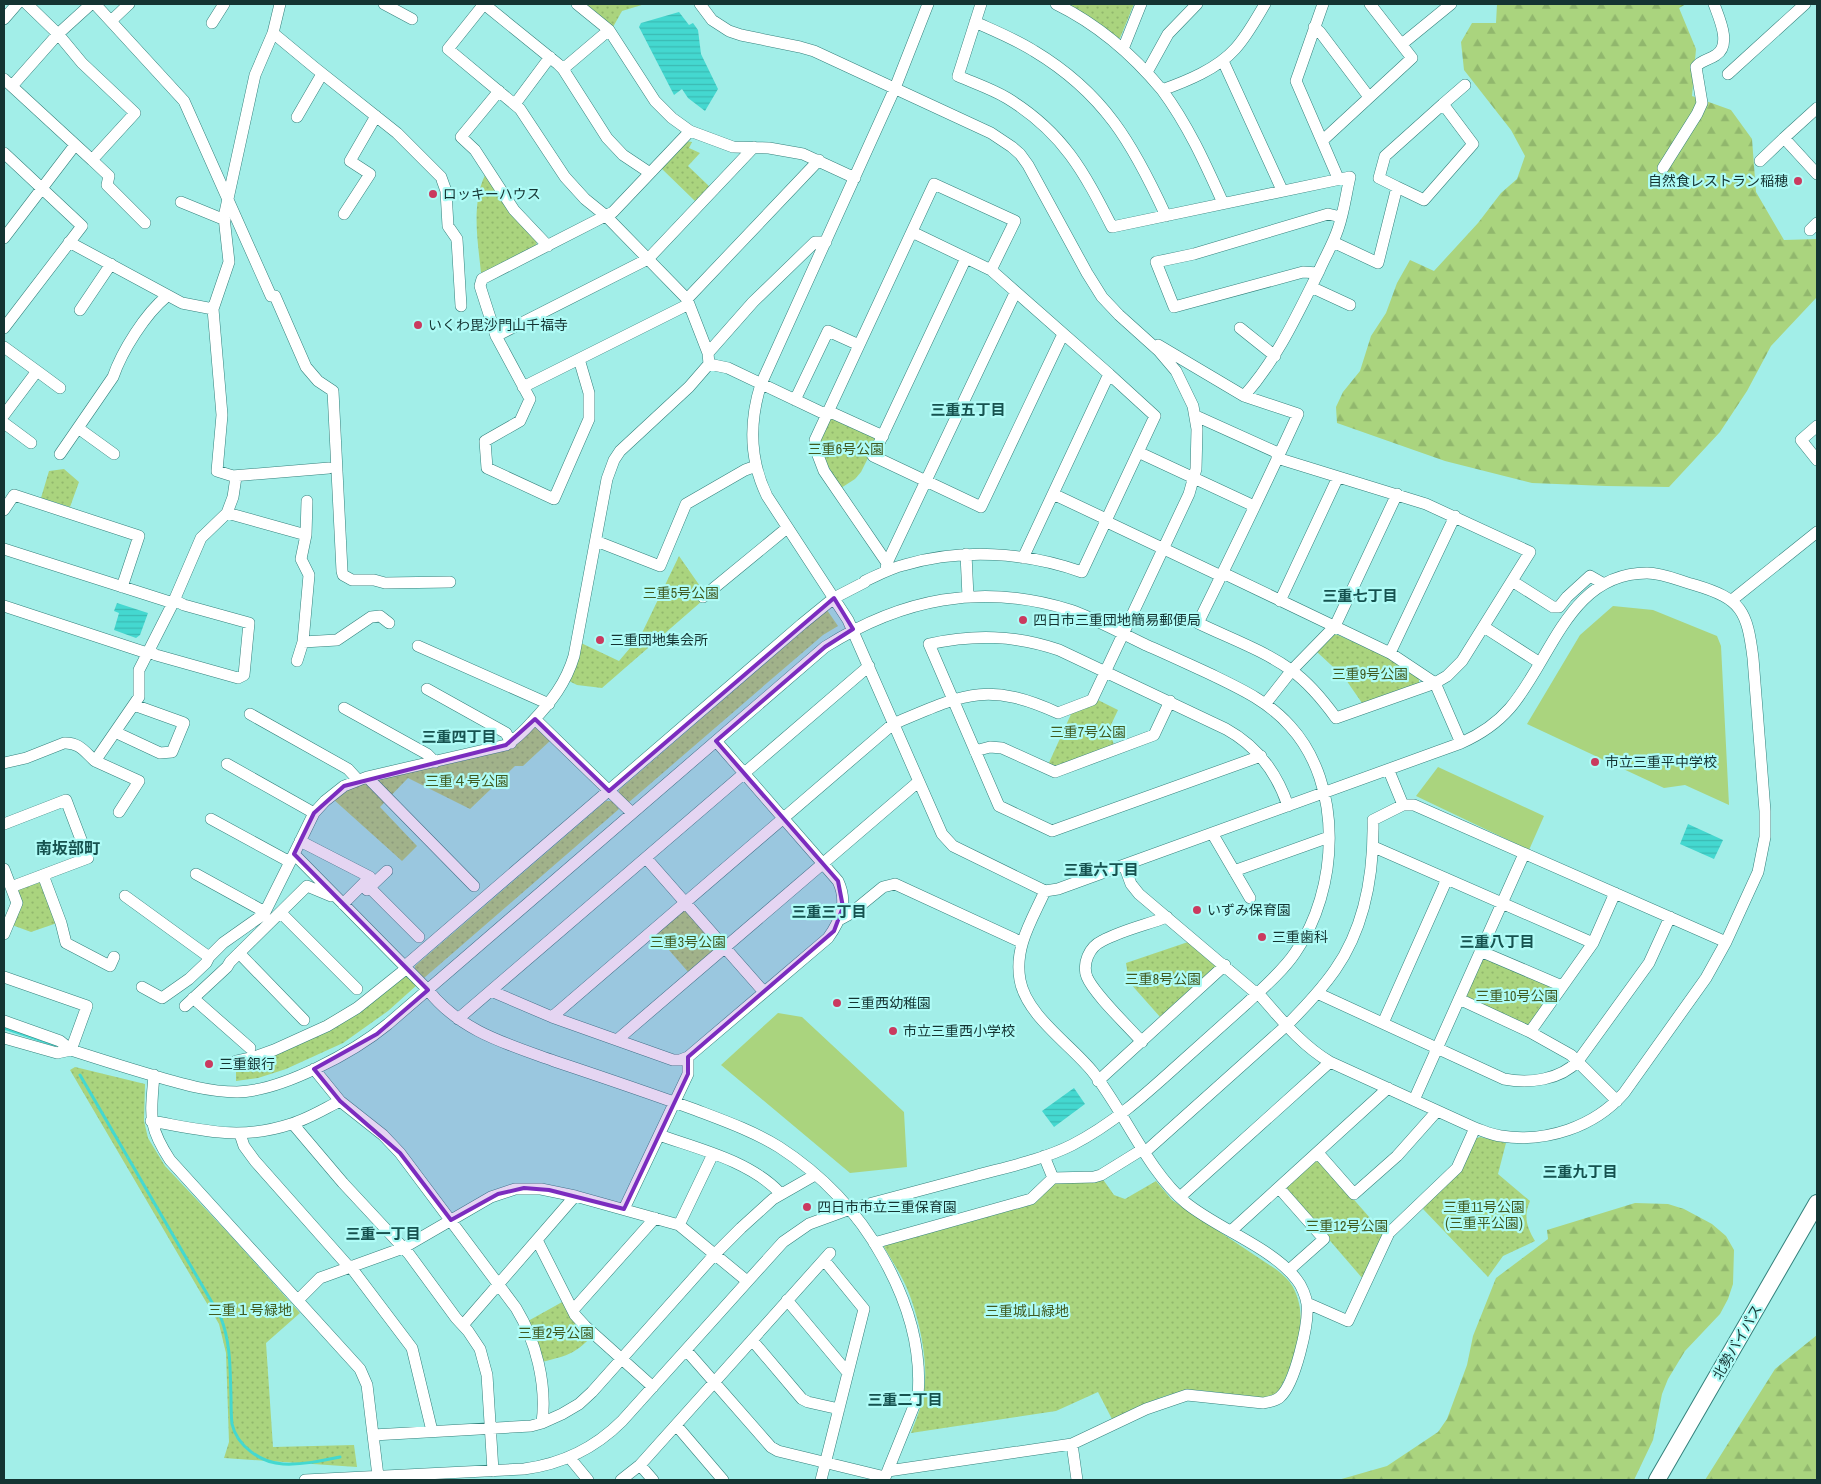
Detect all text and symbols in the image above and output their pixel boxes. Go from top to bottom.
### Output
place label: 自然食レストラン稲穂 [1648,172,1788,190]
marker: 自然食レストラン稲穂 [1792,175,1804,187]
place label: ロッキーハウス [443,185,541,203]
marker: ロッキーハウス [427,188,439,200]
place label: いくわ毘沙門山千福寺 [428,316,568,334]
marker: いくわ毘沙門山千福寺 [412,319,424,331]
district label: 三重五丁目 [930,399,1006,420]
park label: 三重6号公園 [808,440,884,458]
park label: 三重5号公園 [643,584,719,602]
district label: 三重七丁目 [1322,585,1398,606]
place label: 四日市三重団地簡易郵便局 [1033,611,1201,629]
marker: 四日市三重団地簡易郵便局 [1017,614,1029,626]
place label: 三重団地集会所 [610,631,708,649]
marker: 三重団地集会所 [594,634,606,646]
park label: 三重9号公園 [1332,665,1408,683]
park label: 三重7号公園 [1050,723,1126,741]
district label: 三重四丁目 [421,726,497,747]
place label: 市立三重平中学校 [1605,753,1717,771]
marker: 市立三重平中学校 [1589,756,1601,768]
park label: 三重４号公園 [425,772,509,790]
district label: 南坂部町 [36,837,100,859]
district label: 三重六丁目 [1063,859,1139,880]
district label: 三重三丁目 [791,901,867,922]
place label: いずみ保育園 [1207,901,1291,919]
marker: いずみ保育園 [1191,904,1203,916]
place label: 三重歯科 [1272,928,1328,946]
marker: 三重歯科 [1256,931,1268,943]
district label: 三重八丁目 [1459,931,1535,952]
park label: 三重3号公園 [650,933,726,951]
park label: 三重8号公園 [1125,970,1201,988]
park label: 三重10号公園 [1476,987,1558,1005]
place label: 三重西幼稚園 [847,994,931,1012]
marker: 三重西幼稚園 [831,997,843,1009]
place label: 市立三重西小学校 [903,1022,1015,1040]
marker: 市立三重西小学校 [887,1025,899,1037]
place label: 三重銀行 [219,1055,275,1073]
marker: 三重銀行 [203,1058,215,1070]
district label: 三重九丁目 [1542,1161,1618,1182]
place label: 四日市市立三重保育園 [817,1198,957,1216]
park label: 三重11号公園 (三重平公園) [1443,1198,1525,1232]
marker: 四日市市立三重保育園 [801,1201,813,1213]
park label: 三重12号公園 [1306,1217,1388,1235]
district label: 三重一丁目 [345,1223,421,1244]
park label: 三重１号緑地 [208,1301,292,1319]
street label: 北勢バイパス [1708,1301,1766,1383]
park label: 三重城山緑地 [985,1302,1069,1320]
park label: 三重2号公園 [518,1324,594,1342]
district label: 三重二丁目 [867,1389,943,1410]

